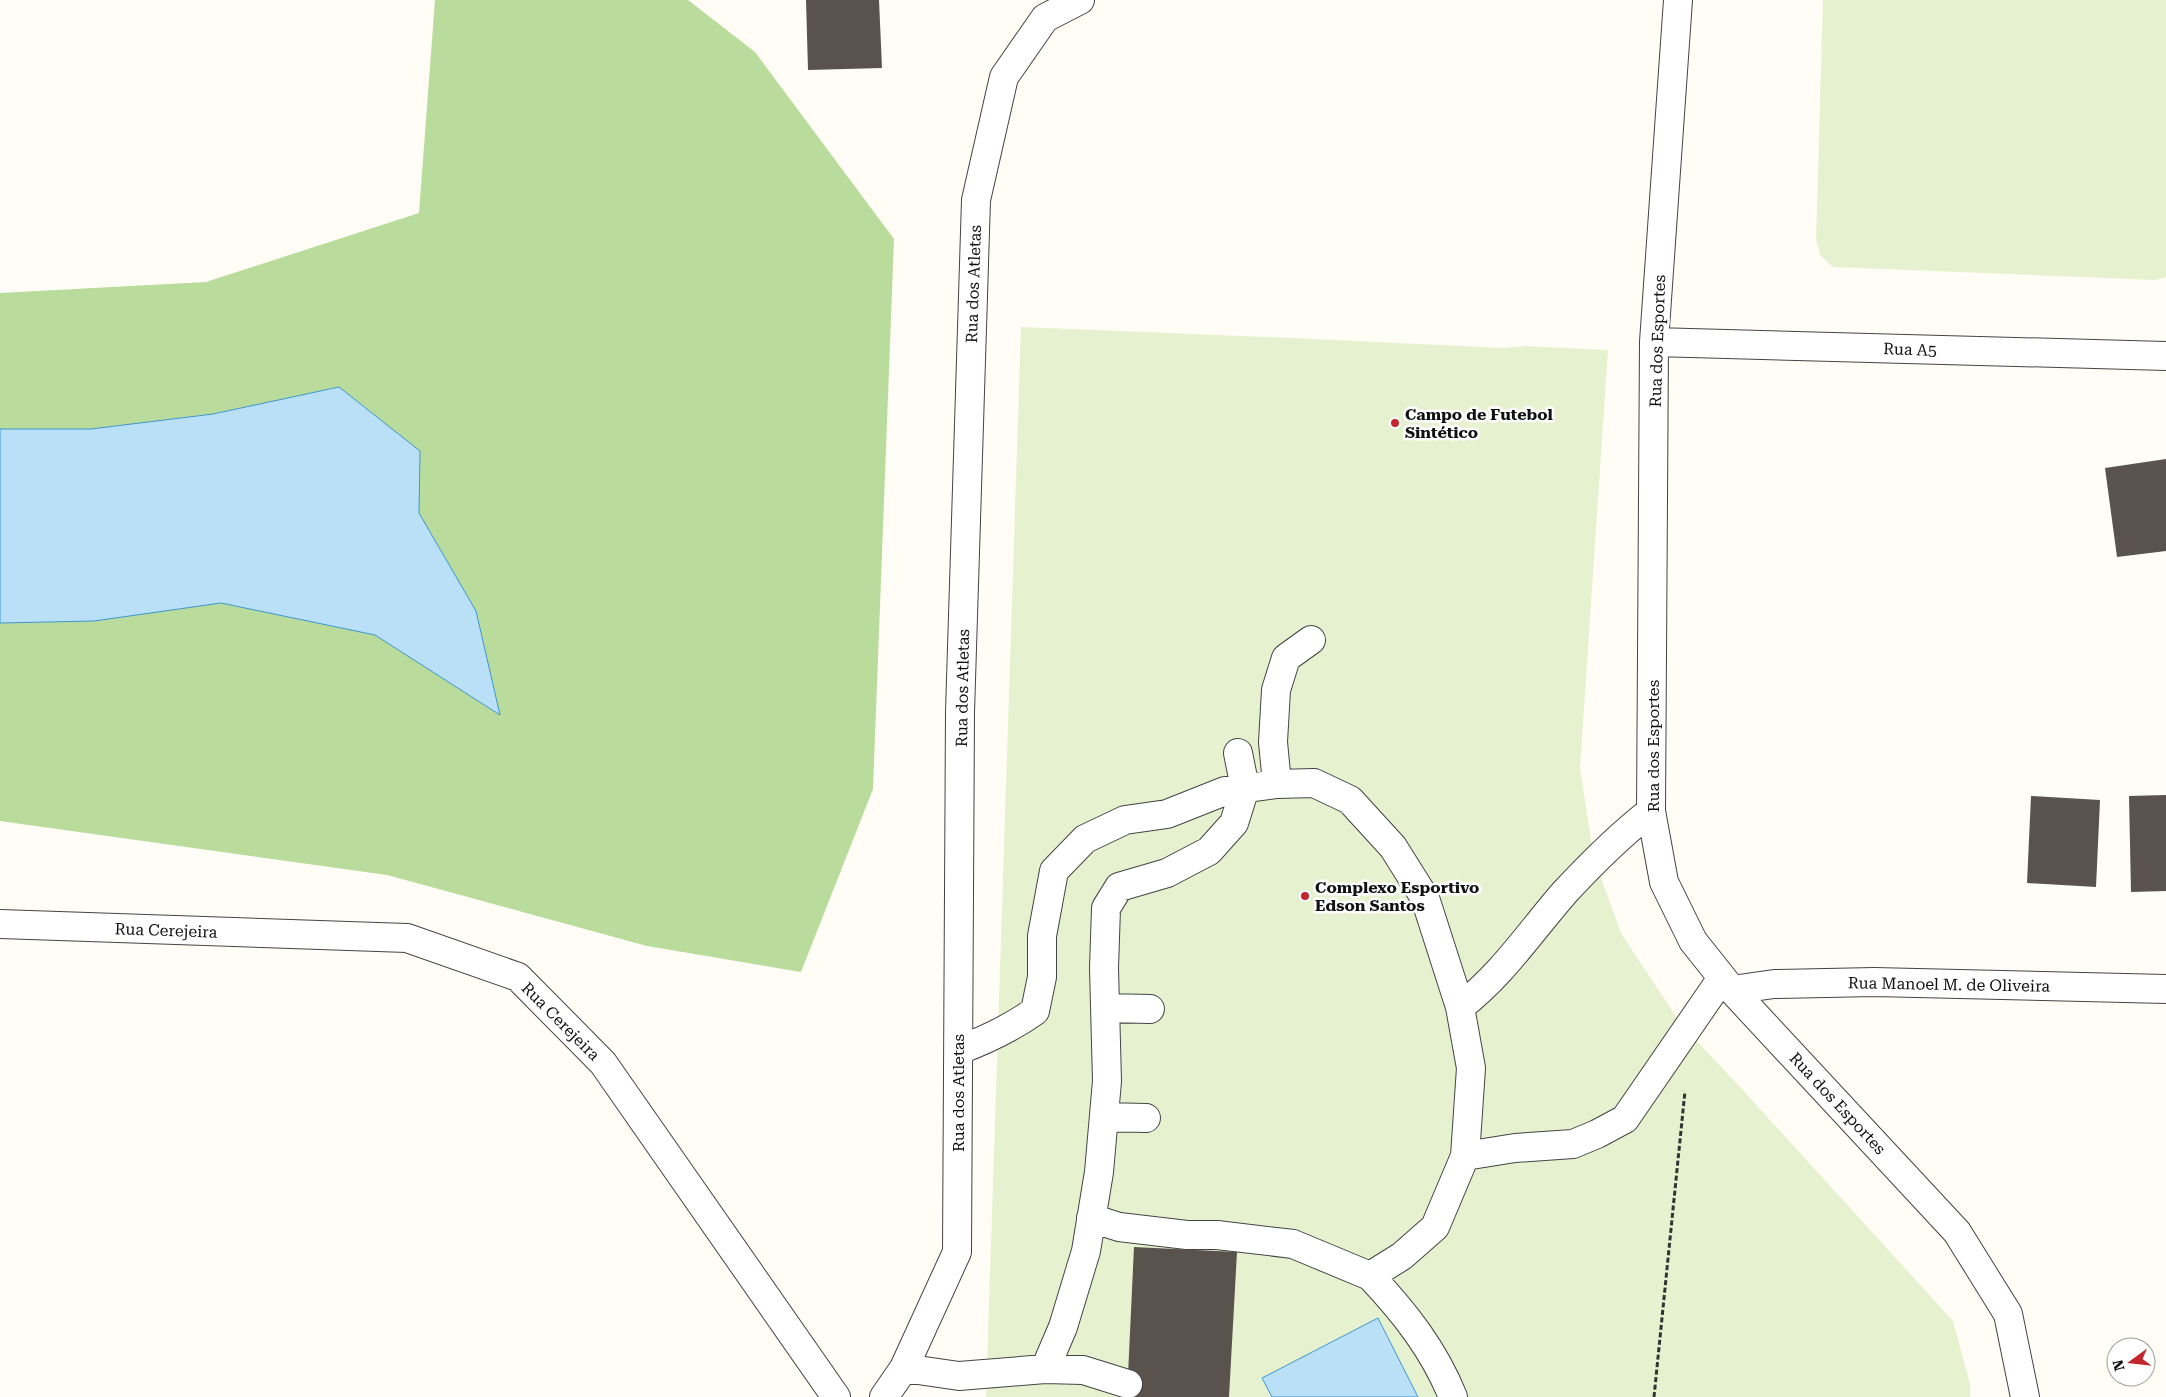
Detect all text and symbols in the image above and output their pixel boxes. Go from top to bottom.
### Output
street label: Rua dos Atletas [962,224,985,343]
street label: Rua dos Esportes [1646,274,1669,408]
street label: Rua A5 [1883,339,1937,360]
place label: Campo de Futebol Sintético [1405,405,1554,442]
marker: Campo de Futebol Sintético [1389,417,1401,429]
street label: Rua dos Atletas [952,628,973,747]
street label: Rua dos Esportes [1644,679,1663,812]
place label: Complexo Esportivo Edson Santos [1315,878,1479,915]
marker: Complexo Esportivo Edson Santos [1299,890,1311,902]
street label: Rua Cerejeira [114,919,218,942]
street label: Rua Manoel M. de Oliveira [1848,973,2051,996]
street label: Rua Cerejeira [518,978,604,1065]
street label: Rua dos Atletas [949,1034,968,1152]
street label: Rua dos Esportes [1786,1048,1890,1159]
north arrow [2106,1337,2156,1387]
text: N [2109,1358,2128,1373]

